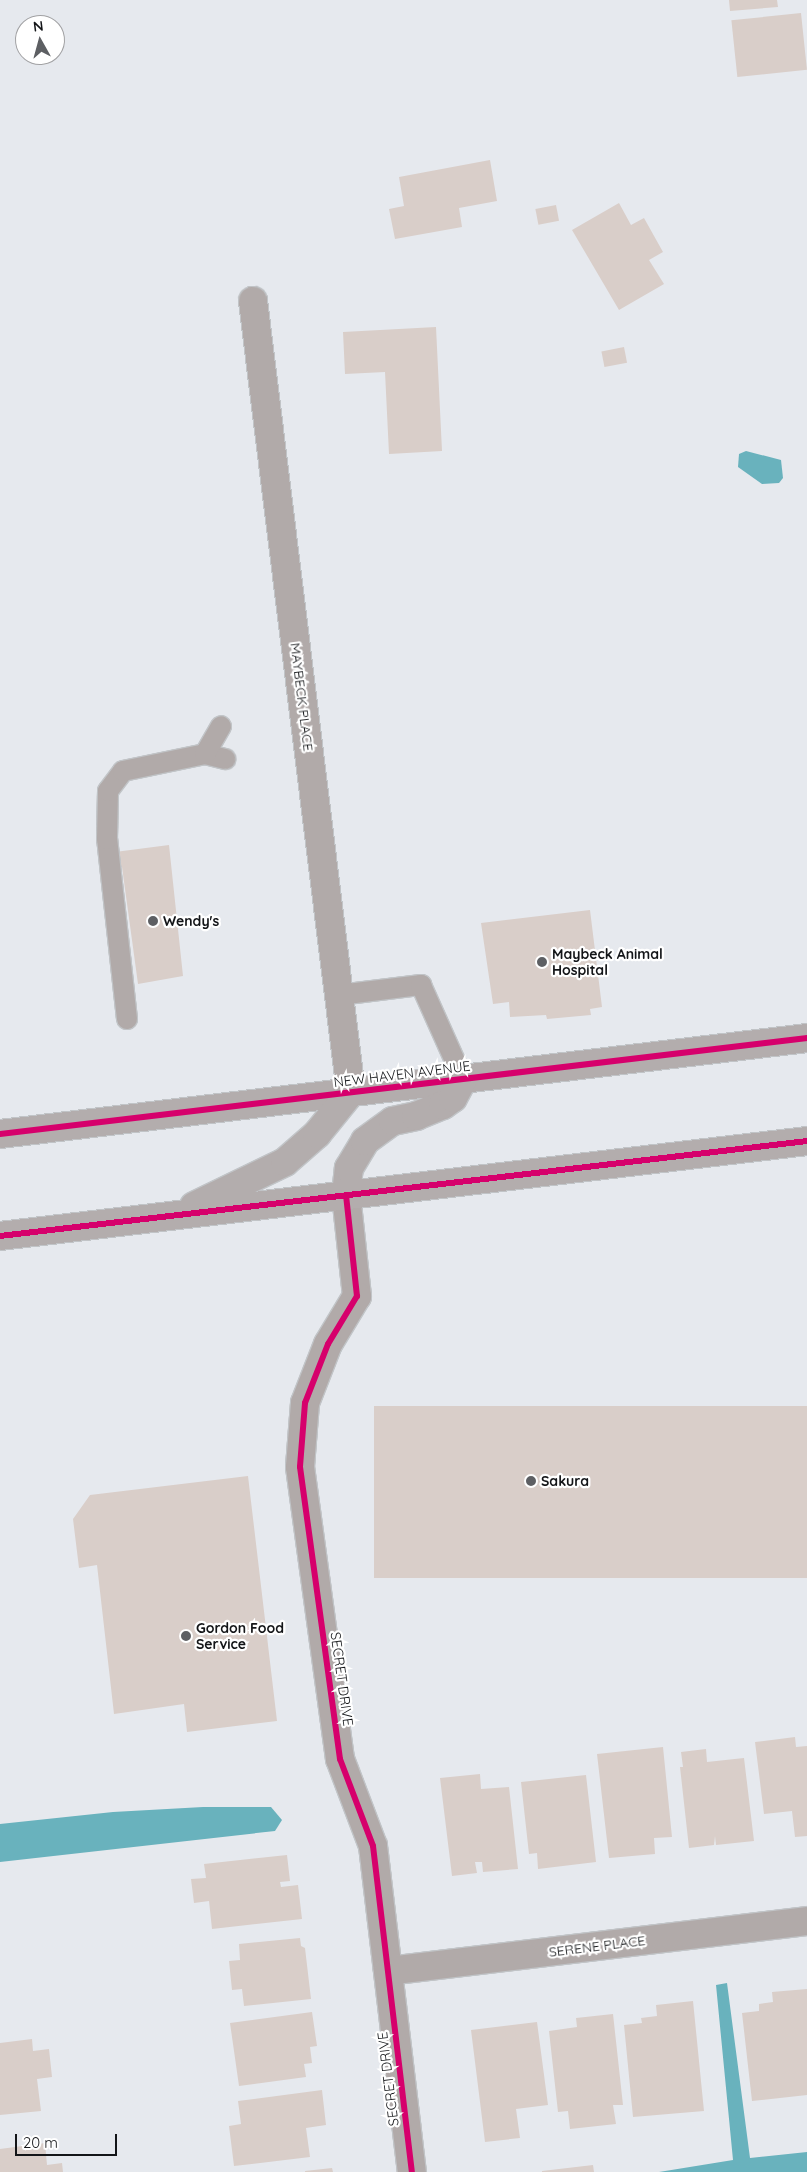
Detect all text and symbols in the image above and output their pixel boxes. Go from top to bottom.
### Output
north arrow [15,15,65,65]
text: N [32,17,44,36]
street label: MAYBECK PLACE [287,642,317,752]
place label: Wendy's [163,913,219,929]
marker: Wendy's [147,915,159,927]
place label: Maybeck Animal Hospital [552,946,663,979]
marker: Maybeck Animal Hospital [536,956,548,968]
street label: NEW HAVEN AVENUE [333,1057,471,1091]
place label: Sakura [541,1473,589,1489]
marker: Sakura [525,1475,537,1487]
place label: Gordon Food Service [196,1620,284,1652]
marker: Gordon Food Service [180,1630,192,1642]
street label: SECRET DRIVE [327,1631,357,1727]
street label: SERENE PLACE [548,1932,646,1960]
street label: SECRET DRIVE [374,2031,402,2127]
scale bar [18,2124,120,2156]
text: 20 m [23,2133,58,2152]

